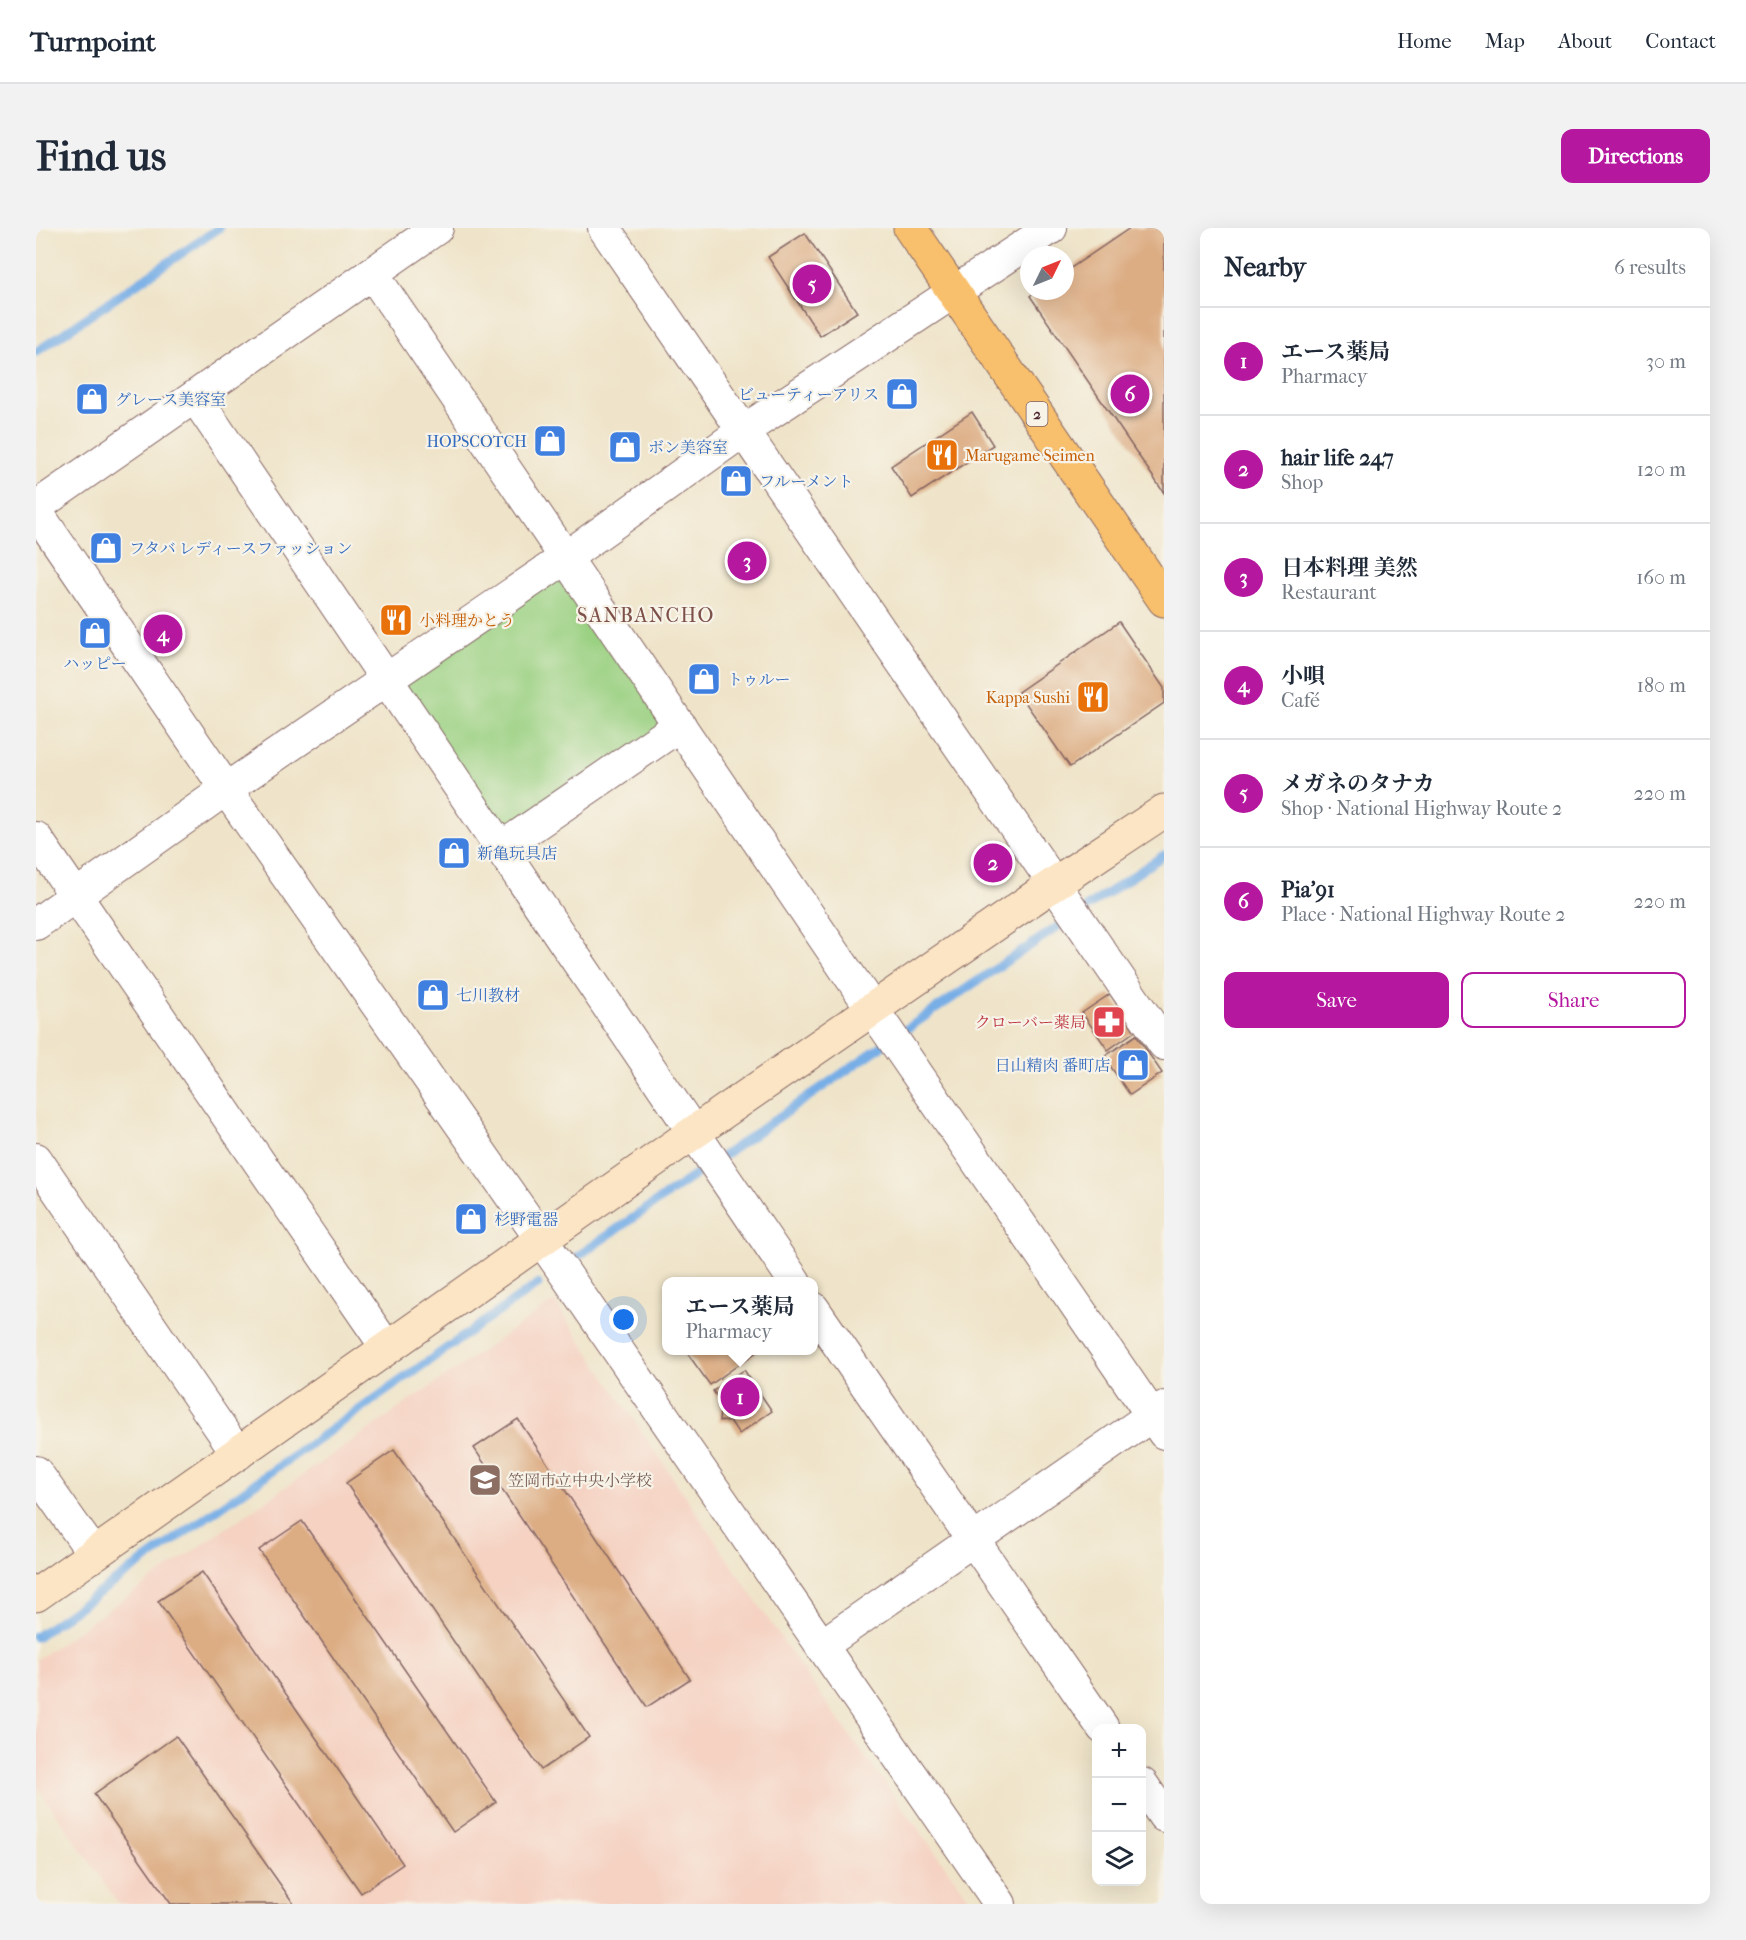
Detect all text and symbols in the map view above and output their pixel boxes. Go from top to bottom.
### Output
text: Turnpoint [30,25,156,58]
text: Home [1397,29,1452,53]
text: Map [1485,29,1525,53]
text: About [1558,29,1612,53]
text: Contact [1645,29,1716,53]
button: Directions [1561,129,1710,183]
text: Find us [36,132,166,181]
north arrow [1020,246,1074,300]
text: Nearby [1224,252,1306,283]
text: 6 results [1614,256,1686,279]
pin: 5 [792,262,832,306]
text: エース薬局 [1281,339,1390,365]
text: 1 [1240,350,1247,373]
text: 30 m [1646,350,1686,373]
text: Pharmacy [1281,365,1367,388]
pin: 6 [1110,372,1150,416]
shop icon: ビューティーアリス [884,376,920,412]
shop icon: グレース美容室 [74,381,110,417]
place label: ビューティーアリス [738,385,879,404]
place label: グレース美容室 [115,390,226,409]
road number: 2 [1026,402,1048,426]
shop icon: HOPSCOTCH [532,423,568,459]
shop icon: ボン美容室 [607,429,643,465]
place label: HOPSCOTCH [426,432,527,451]
restaurant icon: Marugame Seimen [924,437,960,473]
place label: ボン美容室 [648,438,728,457]
text: hair life 247 [1281,445,1394,471]
place label: Marugame Seimen [965,446,1096,465]
text: 2 [1238,458,1249,481]
text: 120 m [1637,458,1686,481]
shop icon: フルーメント [718,463,754,499]
text: Shop [1281,471,1323,494]
place label: フルーメント [759,472,854,491]
shop icon: フタバ レディースファッション [88,530,124,566]
pin: 3 [728,538,766,584]
place label: フタバ レディースファッション [129,539,352,558]
text: 日本料理 美然 [1281,555,1418,581]
text: 3 [1239,566,1248,589]
text: 160 m [1636,566,1686,589]
text: Restaurant [1281,581,1377,604]
restaurant icon: 小料理かとう [378,602,414,638]
district label: SANBANCHO [577,604,715,627]
place label: 小料理かとう [419,611,515,630]
pin: 4 [144,612,182,656]
shop icon: ハッピー [77,615,113,651]
place label: ハッピー [63,654,127,673]
shop icon: トゥルー [686,661,722,697]
text: 小唄 [1281,663,1325,689]
place label: トゥルー [727,670,791,689]
text: 4 [1238,674,1249,697]
text: 180 m [1637,674,1686,697]
restaurant icon: Kappa Sushi [1075,679,1111,715]
place label: Kappa Sushi [986,688,1070,707]
text: Café [1281,689,1320,712]
text: メガネのタナカ [1281,771,1435,797]
text: 5 [1239,782,1248,805]
text: 220 m [1633,782,1686,805]
text: Shop · National Highway Route 2 [1281,797,1562,820]
shop icon: 新亀玩具店 [436,835,472,871]
pin: 2 [974,840,1012,886]
place label: 新亀玩具店 [477,844,557,863]
text: Pia'91 [1281,877,1335,903]
text: 6 [1238,890,1249,913]
text: 220 m [1633,890,1686,913]
text: Place · National Highway Route 2 [1281,903,1565,926]
button: Save [1224,972,1449,1028]
button: Share [1461,972,1686,1028]
shop icon: 七川教材 [415,977,451,1013]
place label: 七川教材 [456,986,520,1005]
pharmacy icon: クローバー薬局 [1091,1004,1127,1040]
place label: クローバー薬局 [975,1013,1086,1032]
shop icon: 日山精肉 番町店 [1115,1047,1151,1083]
place label: 日山精肉 番町店 [995,1056,1110,1075]
shop icon: 杉野電器 [453,1201,489,1237]
place label: 杉野電器 [494,1210,558,1229]
popup [662,1277,818,1355]
text: エース薬局 [686,1294,794,1320]
your location [609,1305,638,1334]
text: Pharmacy [686,1320,772,1343]
pin: 1 [720,1374,760,1420]
school or university icon: 笠岡市立中央小学校 [467,1462,503,1498]
place label: 笠岡市立中央小学校 [508,1471,652,1490]
map controls [1092,1724,1146,1886]
button: + [1092,1724,1146,1778]
button: − [1092,1778,1146,1832]
button: layers [1092,1832,1146,1886]

